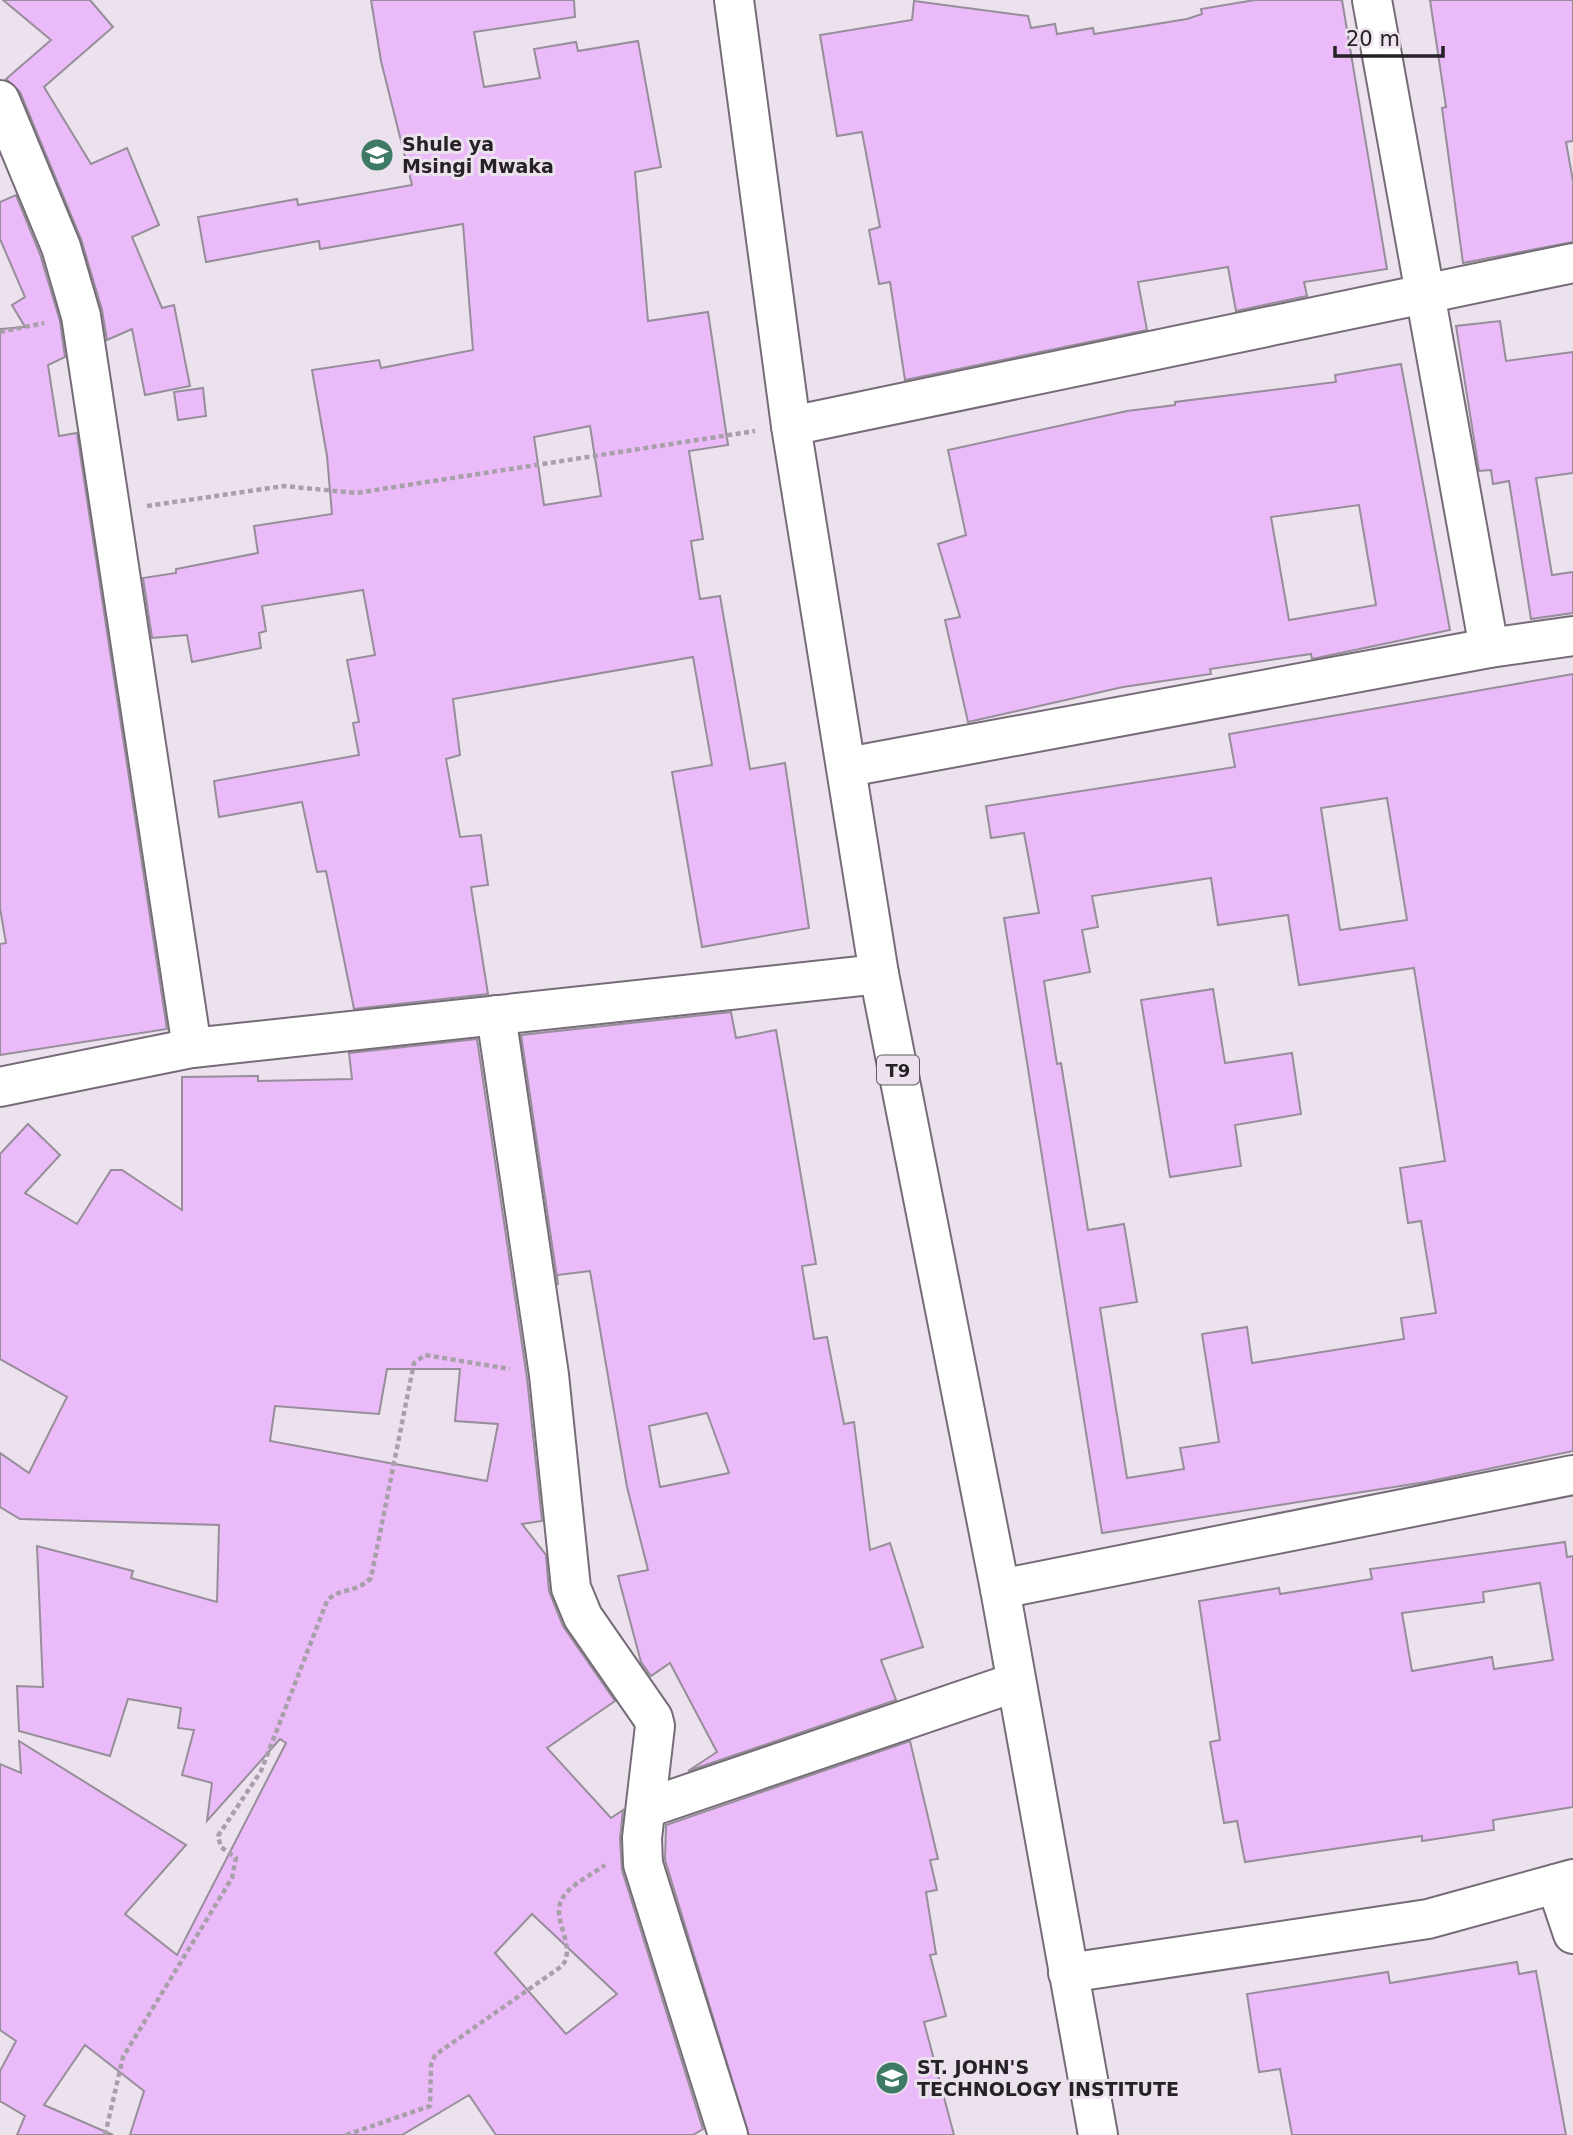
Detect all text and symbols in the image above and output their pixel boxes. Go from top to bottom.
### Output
scale bar [1335,14,1444,58]
text: 20 m [1346,27,1400,51]
place label: Shule ya Msingi Mwaka [402,133,554,177]
school or university icon: Shule ya Msingi Mwaka [358,136,396,174]
road number: T9 [877,1056,919,1084]
place label: ST. JOHN'S TECHNOLOGY INSTITUTE [917,2056,1179,2100]
school or university icon: ST. JOHN'S TECHNOLOGY INSTITUTE [873,2059,911,2097]

